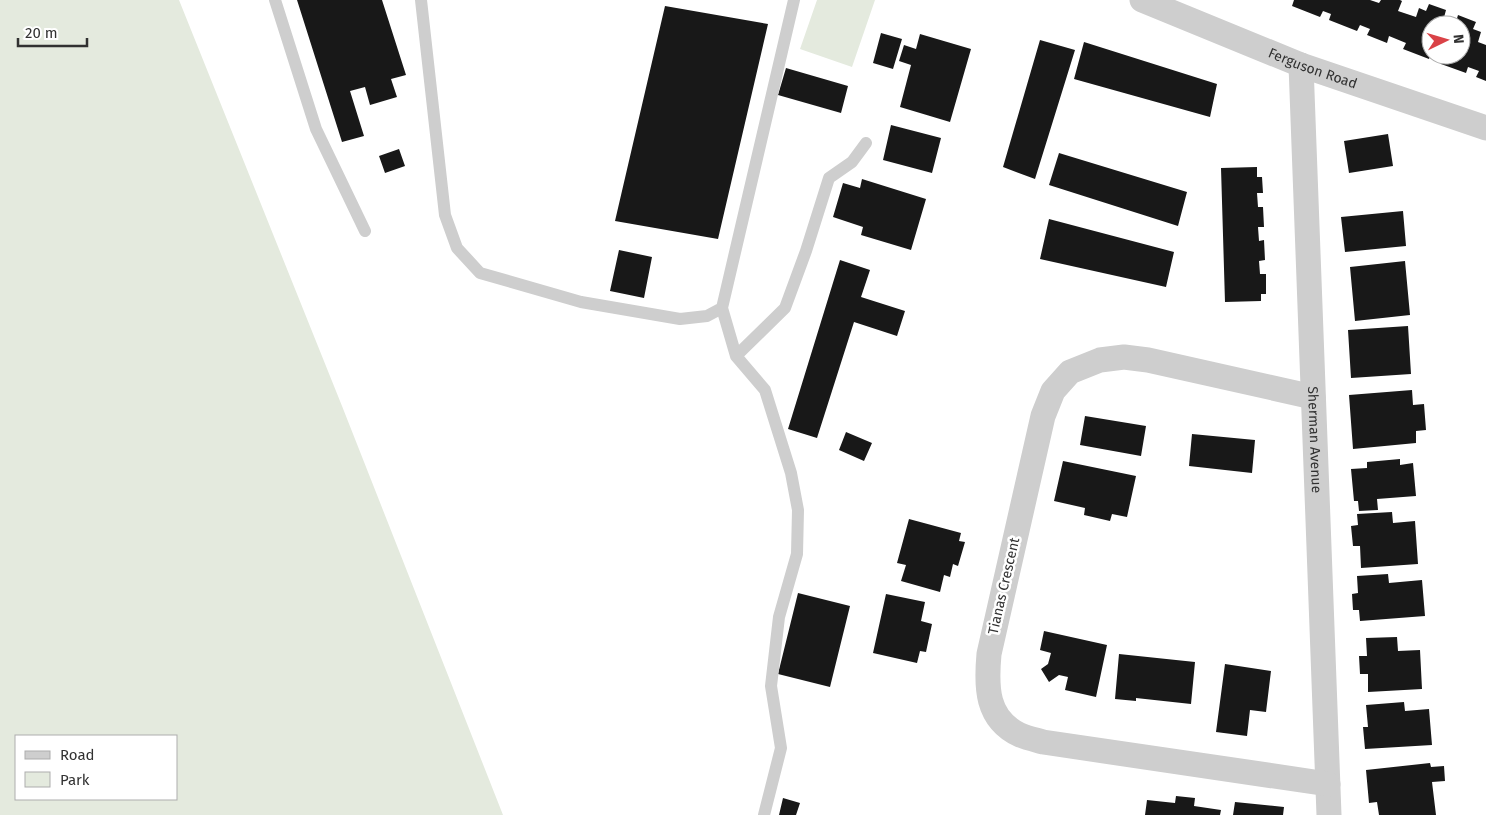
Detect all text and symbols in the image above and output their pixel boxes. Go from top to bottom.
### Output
scale bar [18,15,86,47]
north arrow [1421,15,1471,65]
text: 20 m [25,24,58,42]
text: N [1450,34,1467,44]
street label: Ferguson Road [1266,44,1360,92]
street label: Sherman Avenue [1305,386,1325,494]
street label: Tianas Crescent [985,535,1024,636]
legend [15,735,178,800]
text: Road [60,746,95,764]
text: Park [60,771,90,789]

